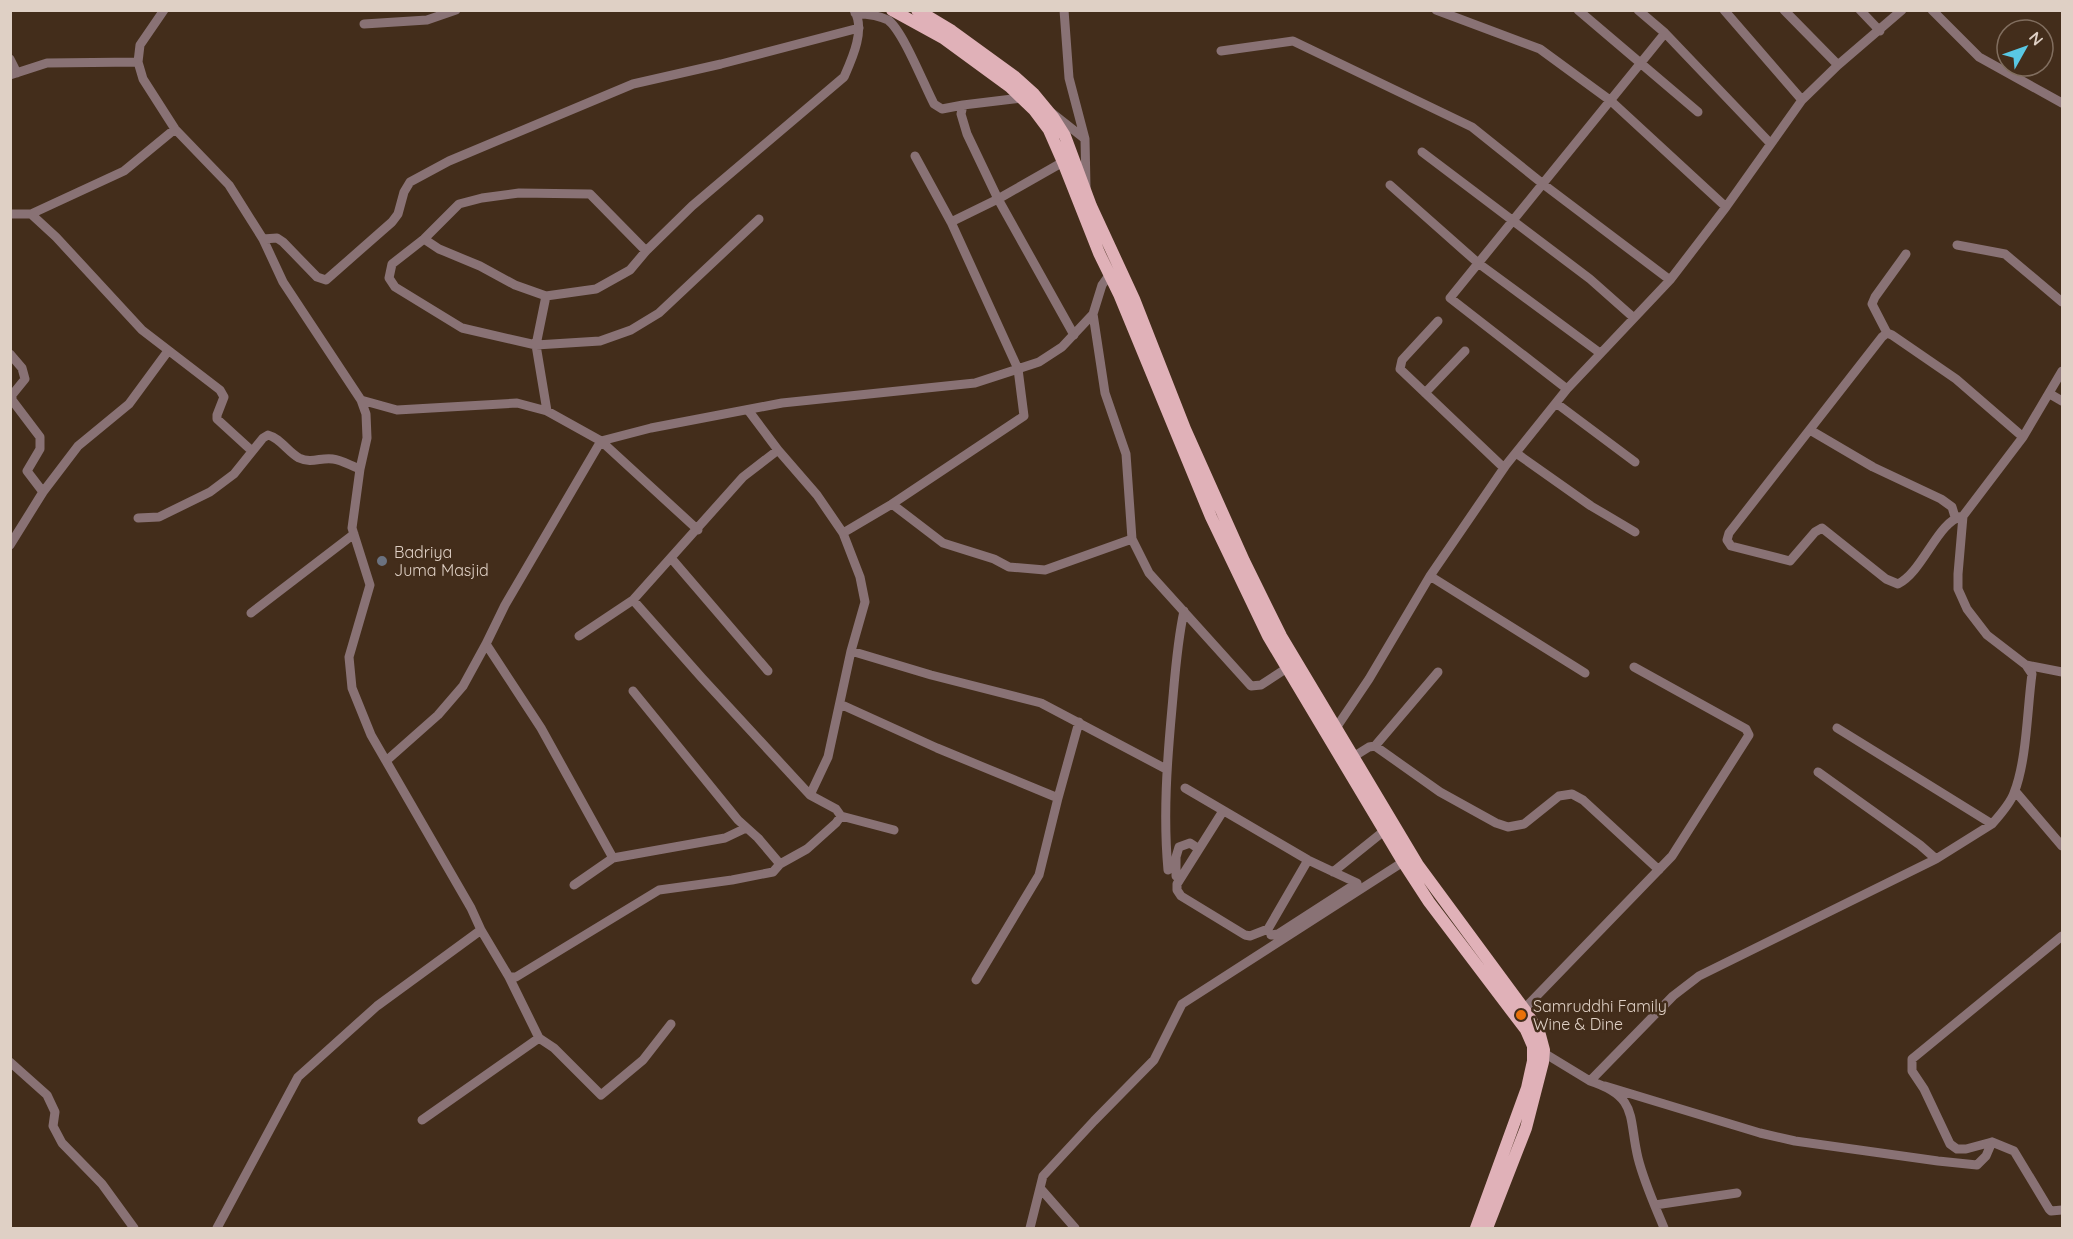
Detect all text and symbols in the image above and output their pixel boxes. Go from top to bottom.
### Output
north arrow [1995,18,2055,78]
text: N [2025,27,2048,49]
place label: Badriya Juma Masjid [394,542,489,580]
marker: Badriya Juma Masjid [375,554,389,568]
place label: Samruddhi Family Wine & Dine [1533,996,1667,1034]
marker: Samruddhi Family Wine & Dine [1514,1008,1528,1022]

